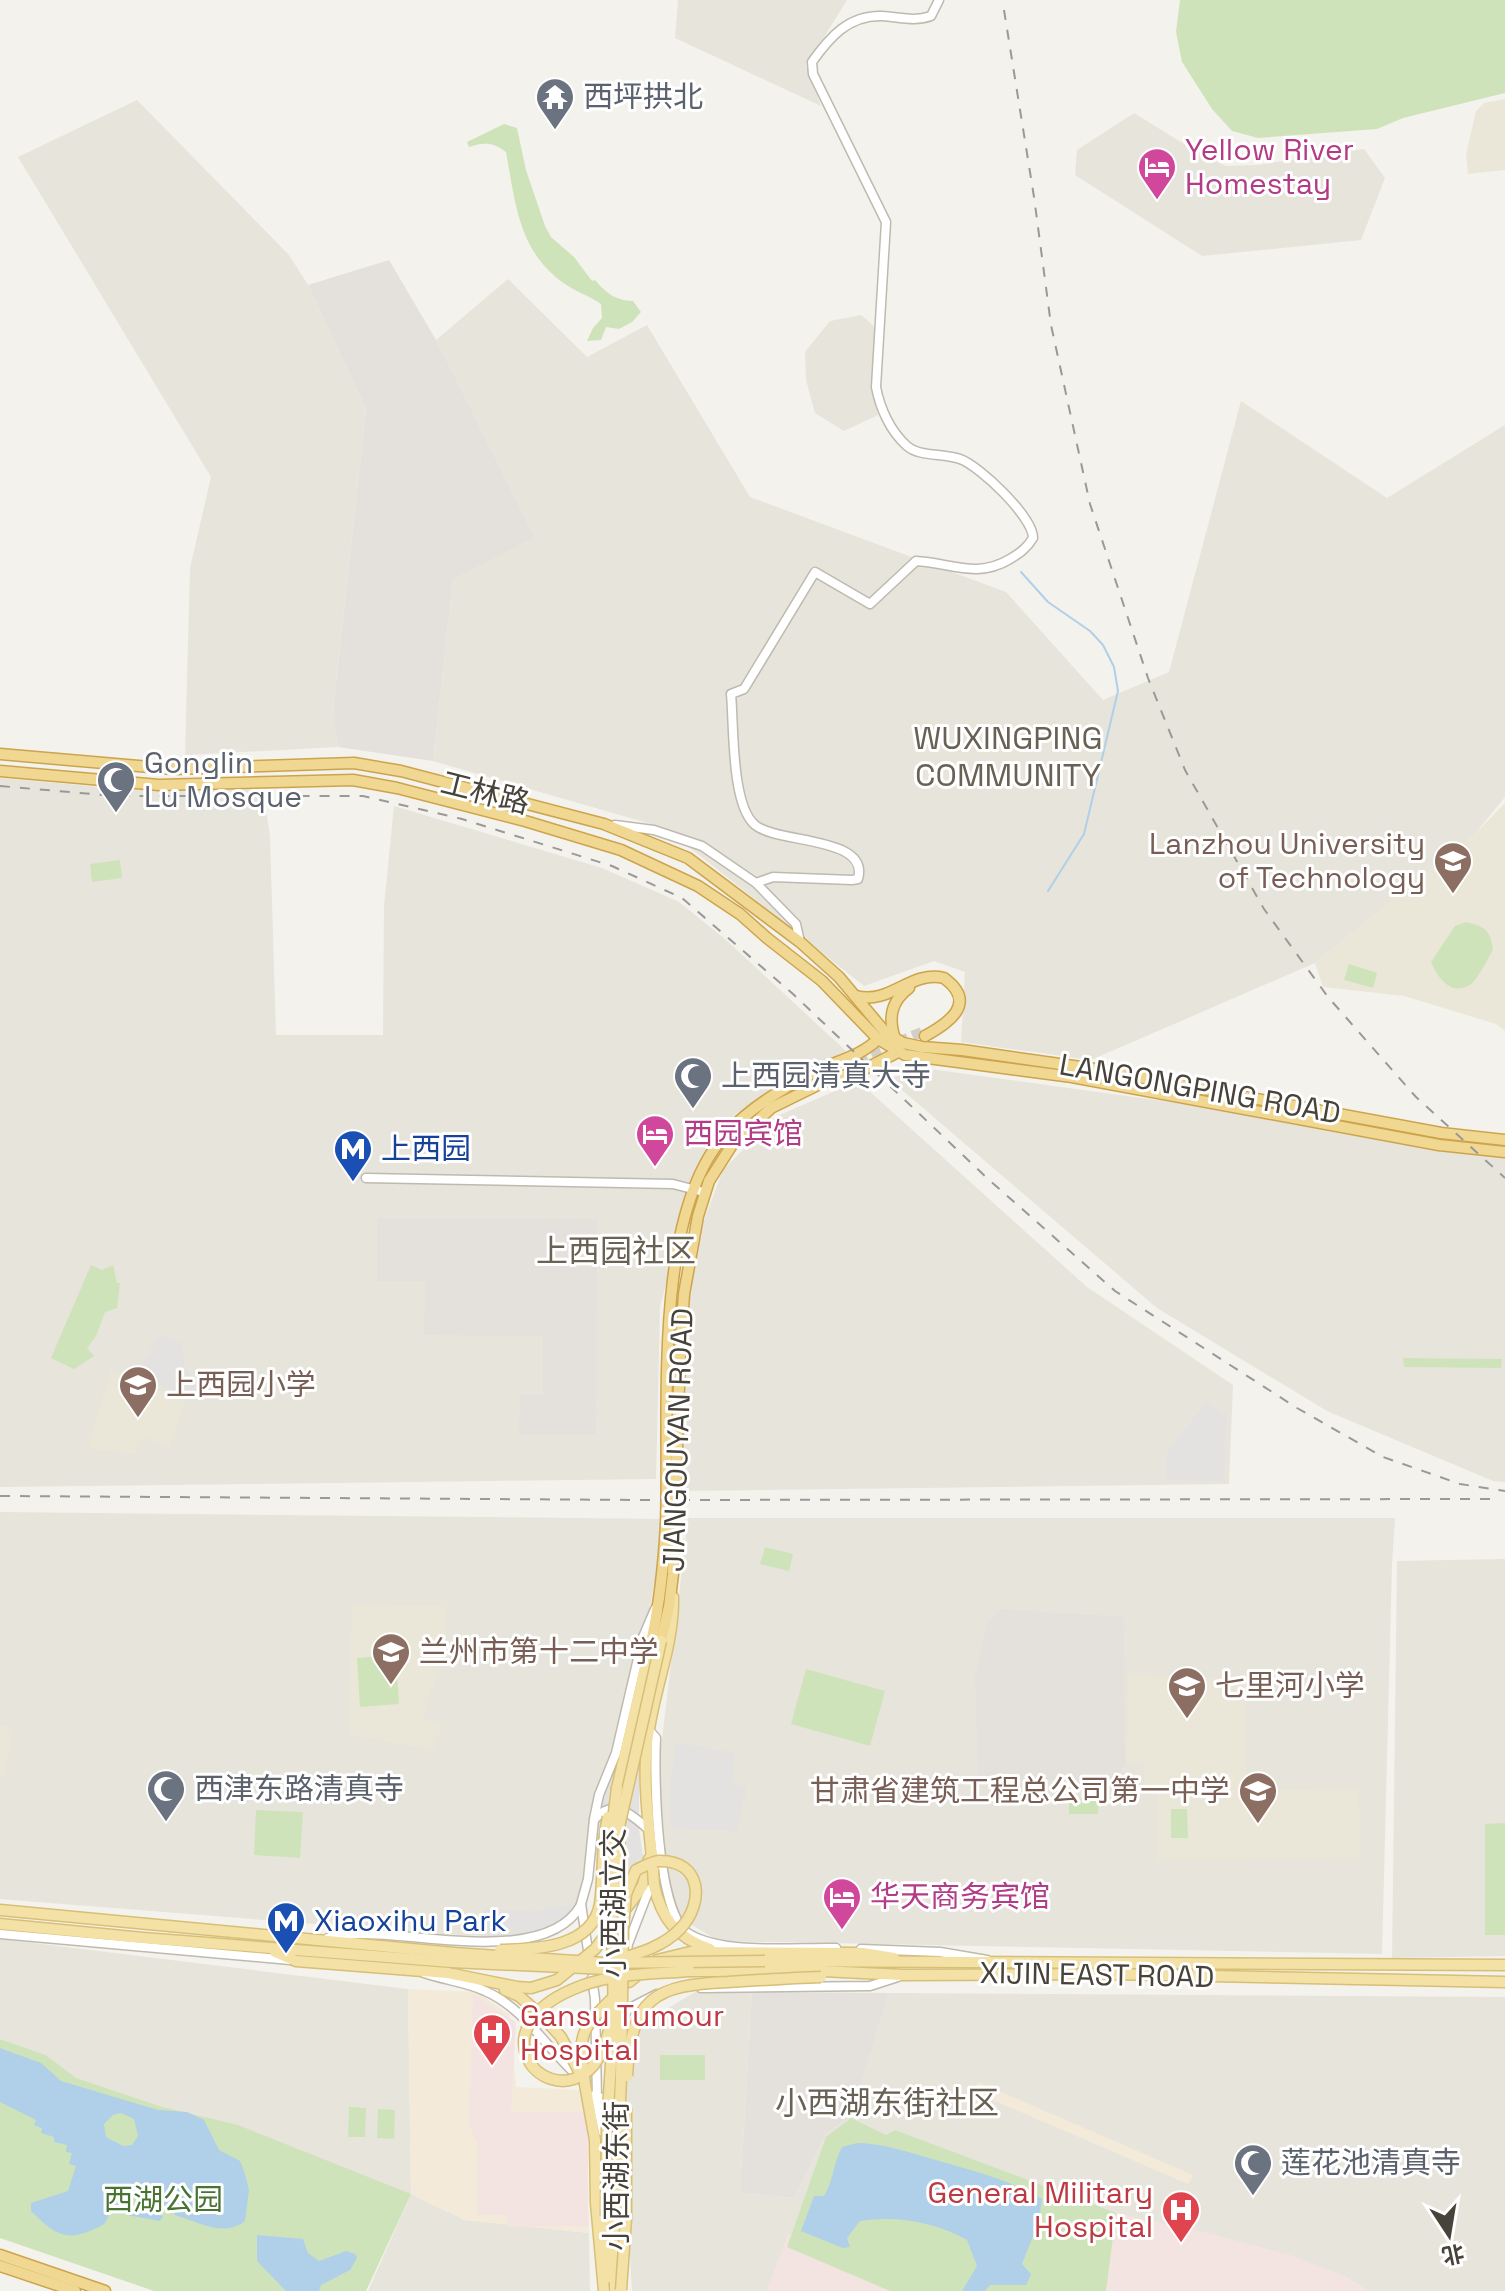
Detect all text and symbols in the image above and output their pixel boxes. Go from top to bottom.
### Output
temple icon: 西坪拱北 [534,76,576,131]
place label: 西坪拱北 [583,77,703,116]
place label: Yellow River Homestay [1185,130,1354,203]
hotel icon: Yellow River Homestay [1136,146,1178,201]
district label: WUXINGPING COMMUNITY [913,718,1103,795]
place label: Gonglin Lu Mosque [144,743,302,816]
mosque icon: Gonglin Lu Mosque [95,759,137,814]
street label: 工林路 [437,763,534,822]
place label: Lanzhou University of Technology [1149,824,1425,897]
school or university icon: Lanzhou University of Technology [1432,840,1474,895]
street label: LANGONGPING ROAD [1056,1045,1344,1132]
mosque icon: 上西园清真大寺 [672,1055,714,1110]
place label: 上西园清真大寺 [721,1056,931,1095]
hotel icon: 西园宾馆 [634,1113,676,1168]
place label: 西园宾馆 [683,1114,803,1153]
metro station icon: 上西园 [332,1128,374,1183]
place label: 上西园 [381,1129,471,1168]
district label: 上西园社区 [536,1231,696,1271]
street label: JIANGOUYAN ROAD [653,1307,702,1573]
school or university icon: 上西园小学 [117,1364,159,1419]
place label: 上西园小学 [166,1365,316,1404]
school or university icon: 兰州市第十二中学 [370,1631,412,1686]
place label: 兰州市第十二中学 [419,1632,659,1671]
school or university icon: 七里河小学 [1166,1665,1208,1720]
place label: 七里河小学 [1215,1666,1365,1705]
mosque icon: 西津东路清真寺 [145,1768,187,1823]
place label: 西津东路清真寺 [194,1769,404,1808]
school or university icon: 甘肃省建筑工程总公司第一中学 [1237,1770,1279,1825]
place label: 甘肃省建筑工程总公司第一中学 [810,1771,1230,1810]
street label: 小西湖立交 [594,1828,633,1978]
hotel icon: 华天商务宾馆 [821,1876,863,1931]
place label: 华天商务宾馆 [870,1877,1050,1916]
metro station icon: Xiaoxihu Park [265,1900,307,1955]
place label: Xiaoxihu Park [314,1901,507,1940]
street label: XIJIN EAST ROAD [979,1953,1215,1996]
place label: Gansu Tumour Hospital [520,1996,724,2069]
hospital icon: Gansu Tumour Hospital [471,2012,513,2067]
district label: 小西湖东街社区 [775,2083,999,2123]
street label: 小西湖东街 [597,2101,636,2251]
mosque icon: 莲花池清真寺 [1232,2142,1274,2197]
place label: 莲花池清真寺 [1281,2143,1461,2182]
place label: General Military Hospital [928,2173,1153,2246]
park label: 西湖公园 [103,2180,223,2219]
hospital icon: General Military Hospital [1160,2189,1202,2244]
north arrow [1409,2195,1489,2275]
text: 北 [1439,2239,1467,2271]

